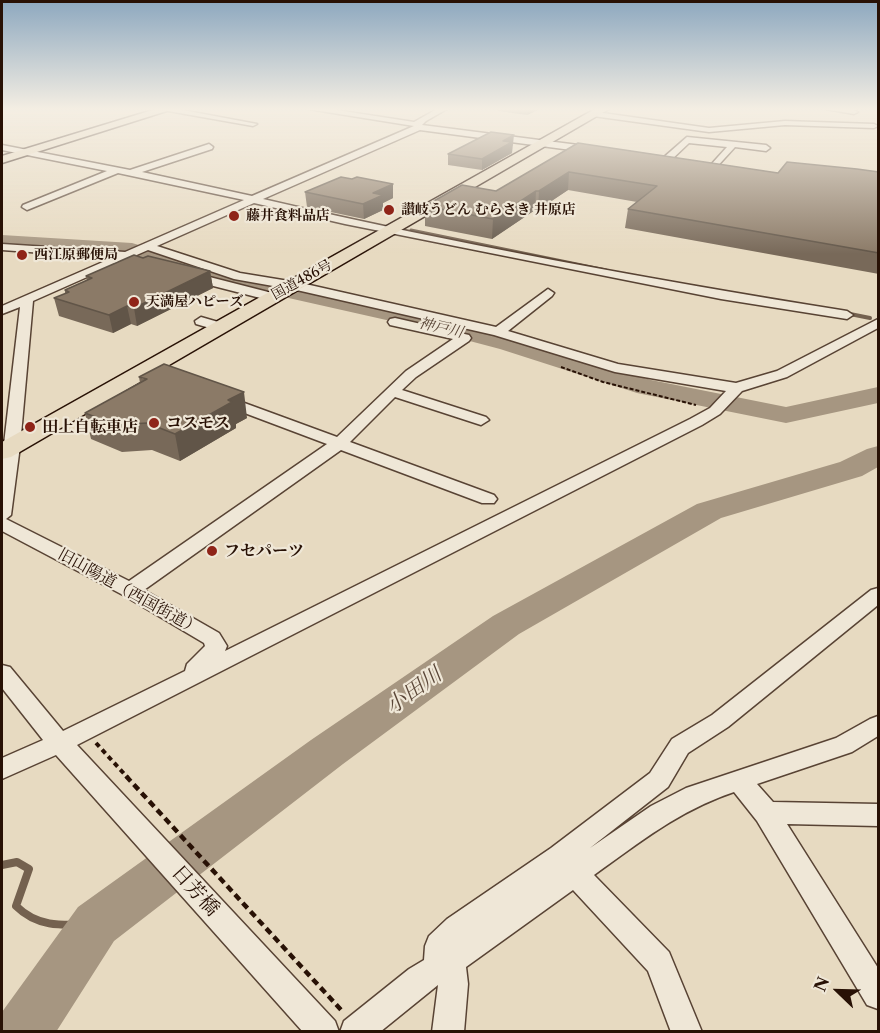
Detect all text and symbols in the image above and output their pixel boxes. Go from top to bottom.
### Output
place label: 讃岐うどん むらさき 井原店 [401,202,576,218]
marker: 讃岐うどん むらさき 井原店 [382,203,396,217]
place label: 藤井食料品店 [246,208,330,224]
marker: 藤井食料品店 [227,209,241,223]
place label: 西江原郵便局 [34,247,118,263]
marker: 西江原郵便局 [15,248,29,262]
street label: 国道486号 [269,257,335,303]
place label: 天満屋ハピーズ [146,294,243,310]
marker: 天満屋ハピーズ [127,295,141,309]
water label: 神戸川 [417,314,465,342]
place label: コスモス [166,413,230,433]
marker: コスモス [147,416,161,430]
place label: 田上自転車店 [42,417,138,437]
marker: 田上自転車店 [23,420,37,434]
place label: フセパーツ [224,541,304,561]
marker: フセパーツ [205,544,219,558]
street label: 旧山陽道（西国街道） [54,545,204,639]
water label: 小田川 [381,662,447,720]
street label: 日芳橋 [166,861,224,921]
north arrow [808,961,868,1021]
text: N [810,974,833,994]

